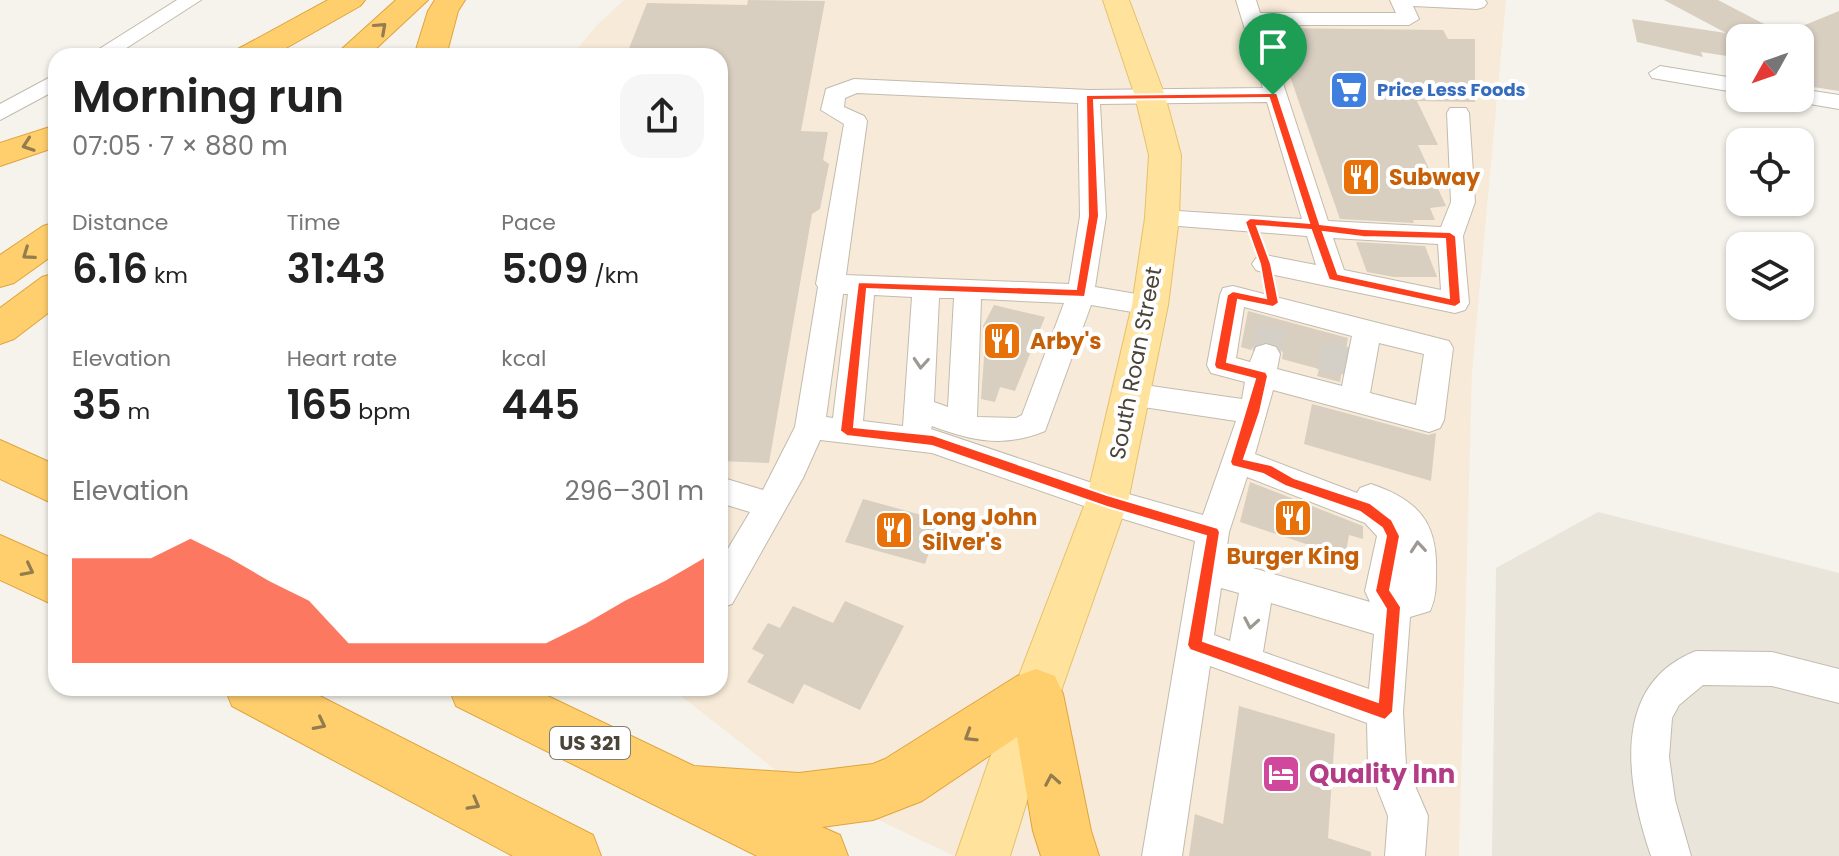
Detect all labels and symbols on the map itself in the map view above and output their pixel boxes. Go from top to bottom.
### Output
pin [1239,13,1307,95]
one-way arrow [372,23,387,38]
north arrow [1726,24,1814,112]
supermarket icon: Price Less Foods [1328,69,1370,111]
place label: Price Less Foods [1377,77,1526,102]
one-way arrow [22,135,36,152]
restaurant icon: Subway [1340,156,1382,198]
place label: Subway [1389,162,1480,193]
one-way arrow [22,244,37,259]
street label: South Roan Street [1102,264,1169,462]
restaurant icon: Arby's [981,320,1023,362]
place label: Arby's [1030,326,1102,357]
one-way arrow [913,357,930,370]
restaurant icon: Burger King [1272,497,1314,539]
place label: Long John Silver's [922,502,1037,558]
restaurant icon: Long John Silver's [873,509,915,551]
place label: Burger King [1227,541,1359,572]
one-way arrow [1410,541,1427,554]
one-way arrow [20,560,34,576]
one-way arrow [1243,616,1260,629]
one-way arrow [312,714,327,729]
one-way arrow [965,726,979,741]
road number: US 321 [550,727,630,759]
hotel icon: Quality Inn [1260,753,1302,795]
place label: Quality Inn [1309,756,1455,792]
one-way arrow [1045,774,1062,787]
one-way arrow [465,795,480,810]

